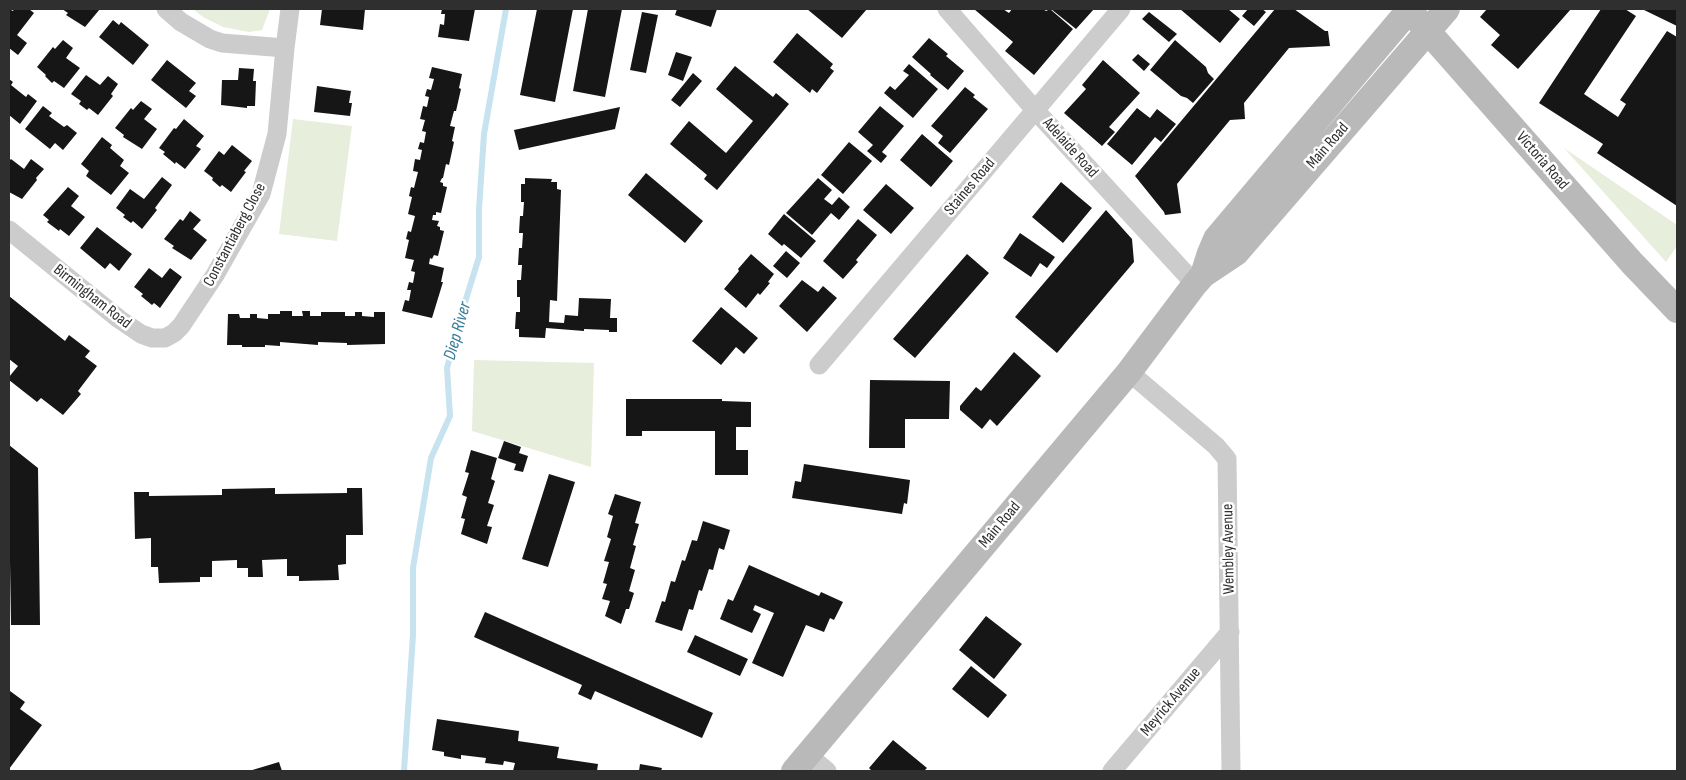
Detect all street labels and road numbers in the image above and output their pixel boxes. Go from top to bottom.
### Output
street label: Adelaide Road [1038,114,1102,182]
street label: Main Road [1303,119,1353,173]
street label: Victoria Road [1512,128,1572,194]
street label: Staines Road [940,154,1000,220]
street label: Constantiaberg Close [200,180,270,290]
street label: Birmingham Road [49,261,135,333]
street label: Main Road [975,498,1025,552]
street label: Wembley Avenue [1219,504,1239,594]
street label: Meyrick Avenue [1137,664,1205,740]

